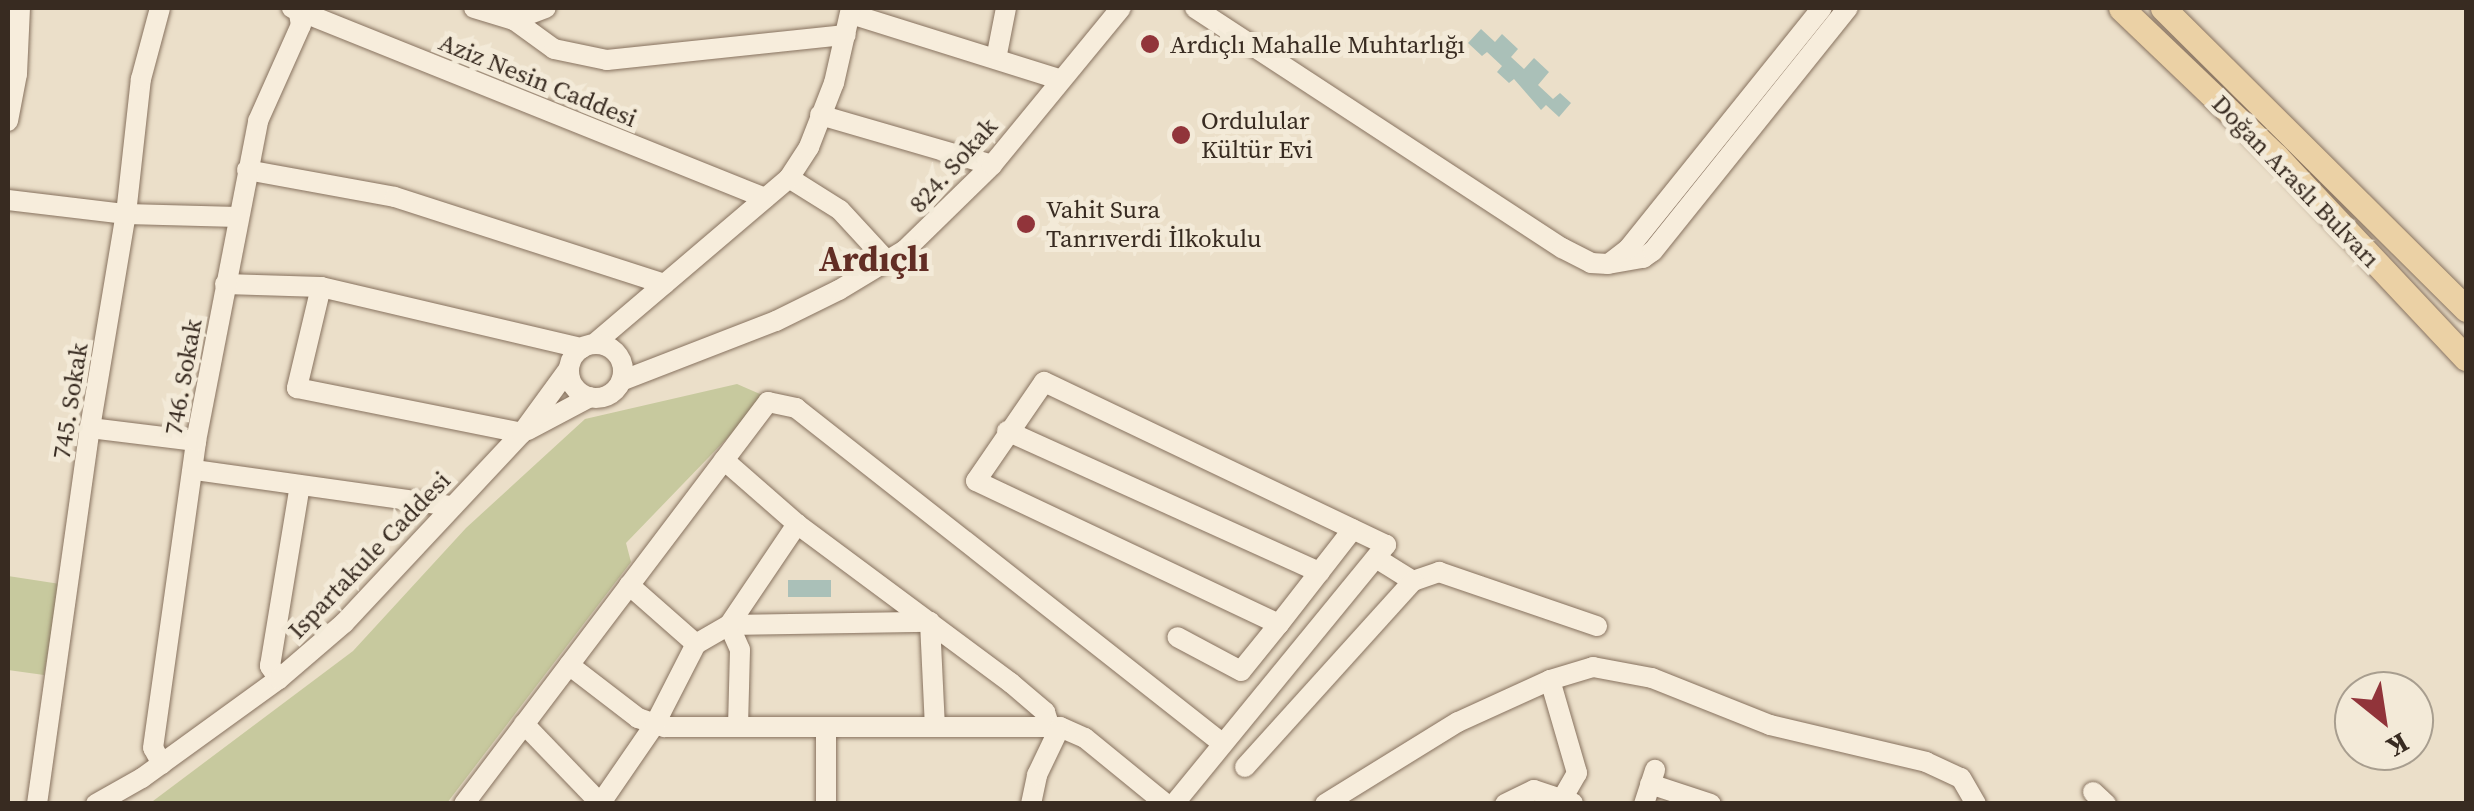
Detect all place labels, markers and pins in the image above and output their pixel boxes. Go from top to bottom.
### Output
place label: Ardıçlı Mahalle Muhtarlığı [1170,29,1465,59]
marker: Ardıçlı Mahalle Muhtarlığı [1139,33,1161,55]
place label: Ordulular Kültür Evi [1201,106,1313,165]
marker: Ordulular Kültür Evi [1170,124,1192,146]
place label: Vahit Sura Tanrıverdi İlkokulu [1046,195,1262,254]
marker: Vahit Sura Tanrıverdi İlkokulu [1015,213,1037,235]

